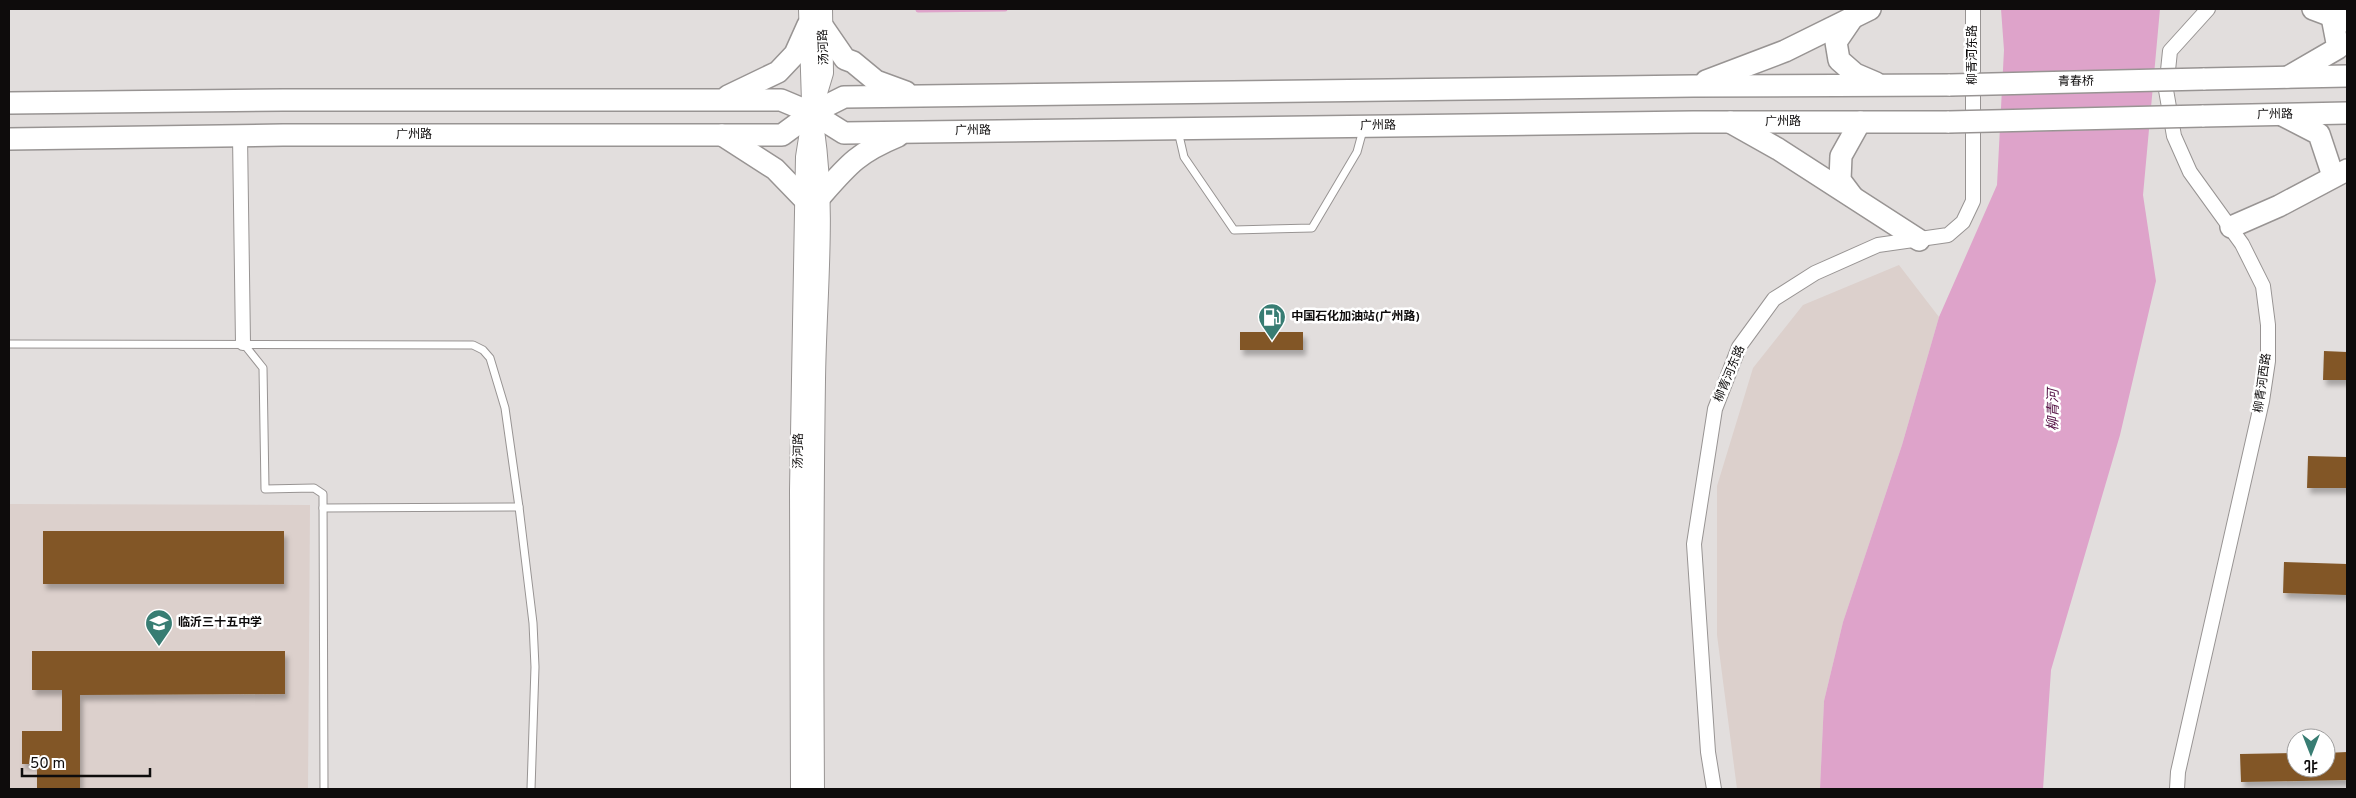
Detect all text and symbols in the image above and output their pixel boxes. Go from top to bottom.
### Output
street label: 柳青河东路 [1965,25,1981,85]
street label: 汤河路 [815,29,833,65]
street label: 青春桥 [2058,74,2094,90]
street label: 广州路 [2257,107,2293,123]
street label: 广州路 [1765,114,1801,130]
street label: 广州路 [1360,118,1396,134]
street label: 广州路 [955,123,991,139]
street label: 广州路 [396,127,432,143]
fuel station icon: 中国石化加油站(广州路) [1257,302,1287,341]
place label: 中国石化加油站(广州路) [1291,309,1420,325]
street label: 柳青河东路 [1711,343,1749,405]
street label: 柳青河西路 [2251,352,2275,414]
water label: 柳青河 [2045,386,2063,431]
street label: 汤河路 [791,433,807,469]
school or university icon: 临沂三十五中学 [144,608,174,647]
place label: 临沂三十五中学 [178,615,262,631]
north arrow [2286,728,2336,778]
scale bar [22,746,150,778]
text: 50 m [30,755,65,774]
text: 北 [2304,756,2318,773]

